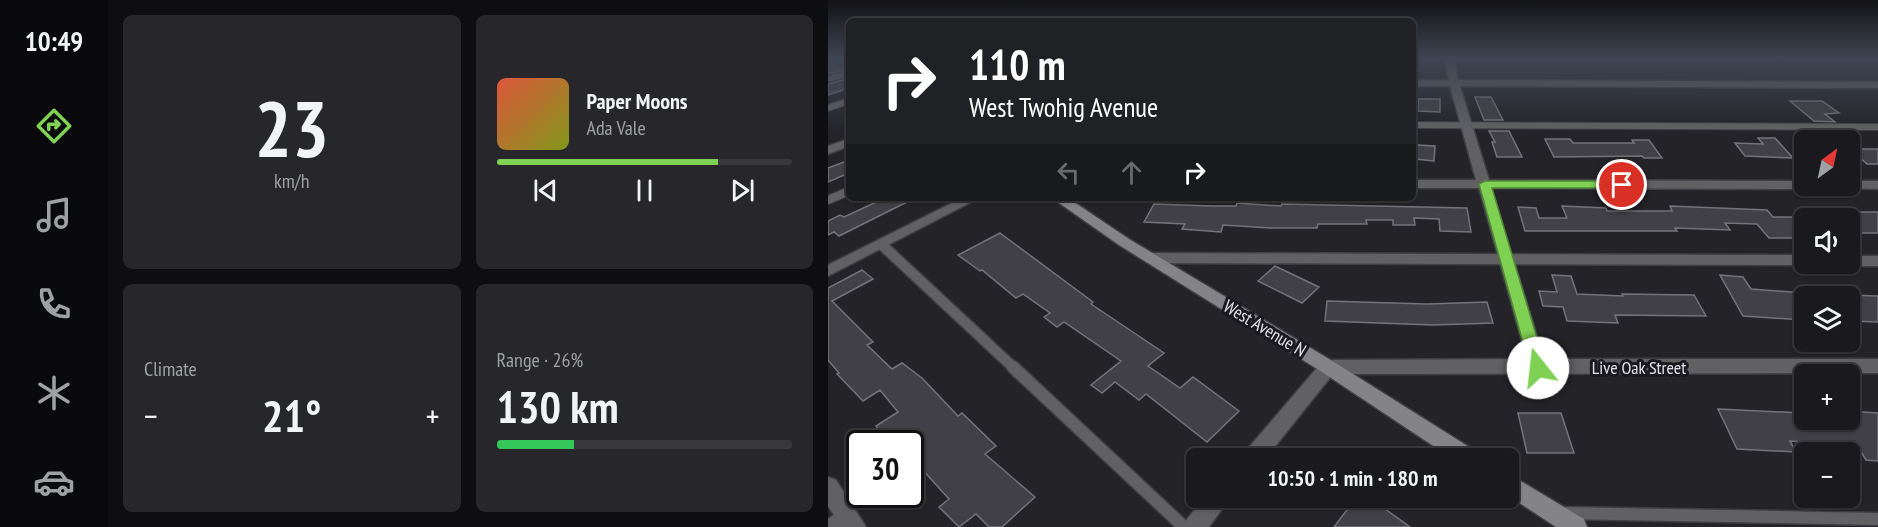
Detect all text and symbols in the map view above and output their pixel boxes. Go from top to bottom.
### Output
text: 10:49 [25,24,83,58]
text: 110 m [969,37,1066,92]
icon: right [870,42,948,120]
text: 23 [254,78,329,179]
text: Paper Moons [587,87,688,115]
text: West Twohig Avenue [969,90,1158,124]
icon: directions [33,105,75,147]
text: Ada Vale [587,115,646,141]
north arrow [1794,130,1860,196]
map controls [1794,130,1860,508]
icon: left [1052,156,1085,189]
icon: ahead [1115,156,1148,189]
icon: right [1178,156,1211,189]
pin [1596,159,1647,210]
text: km/h [274,168,309,194]
icon: arrive [1605,168,1638,201]
icon: previous [529,174,562,207]
icon: pause [628,174,661,207]
icon: next [726,174,759,207]
icon: music [33,194,75,236]
button: sound [1794,208,1860,274]
icon: phone [33,283,75,325]
button: layers [1794,286,1860,352]
street label: West Avenue N [1220,294,1310,362]
position arrow [1506,336,1570,400]
text: Range · 26% [497,347,583,373]
text: Climate [144,356,197,382]
street label: Live Oak Street [1592,356,1686,379]
button: + [1794,364,1860,430]
icon: climate [33,372,75,414]
text: 130 km [497,377,619,435]
text: 21° [262,386,321,444]
text: − [144,394,158,437]
text: + [426,394,440,437]
speed limit sign: 30 [846,430,924,508]
button: − [1794,442,1860,508]
icon: car [33,461,75,503]
text: 10:50 · 1 min · 180 m [1267,464,1438,492]

